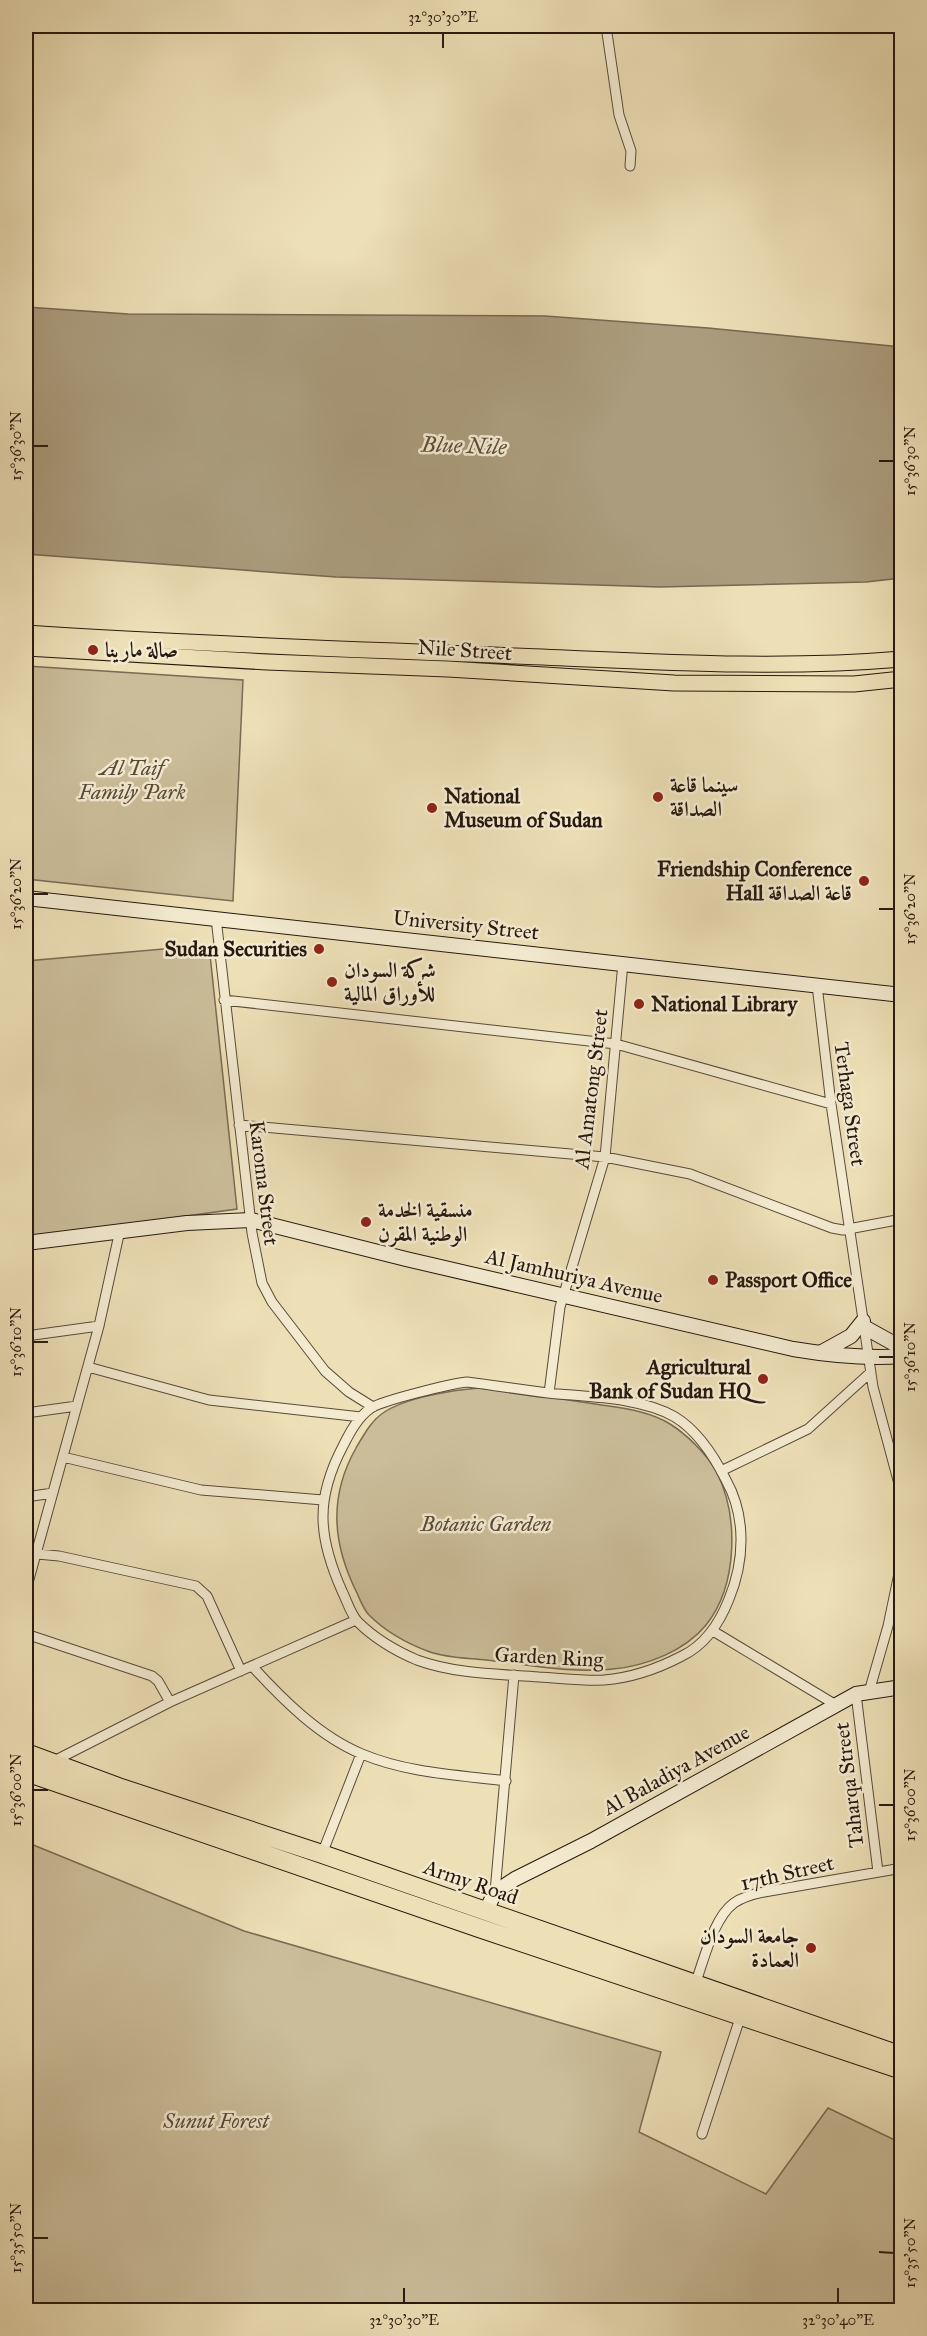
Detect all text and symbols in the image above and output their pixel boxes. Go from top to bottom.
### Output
text: 32°30'30"E [408,8,478,26]
text: 15°36'30"N [7,411,25,481]
text: 15°36'30"N [901,426,919,496]
water label: Blue Nile [420,430,508,461]
street label: Nile Street [417,634,514,666]
place label: صالة مارينا [105,637,178,663]
marker: صالة مارينا [86,643,100,657]
park label: Al Taif Family Park [77,755,186,805]
place label: سينما قاعة الصداقة [670,772,738,822]
place label: National Museum of Sudan [444,783,603,833]
marker: سينما قاعة الصداقة [651,790,665,804]
marker: National Museum of Sudan [425,801,439,815]
place label: Friendship Conference Hall قاعة الصداقة [657,856,852,906]
text: 15°36'20"N [7,858,25,930]
text: 15°36'20"N [901,873,919,945]
marker: Friendship Conference Hall قاعة الصداقة [857,874,871,888]
street label: University Street [392,904,541,946]
place label: Sudan Securities [165,936,307,962]
marker: Sudan Securities [312,942,326,956]
place label: شركة السودان للأوراق المالية [344,957,436,1007]
marker: شركة السودان للأوراق المالية [325,975,339,989]
place label: National Library [651,991,798,1017]
marker: National Library [632,997,646,1011]
street label: Al Amatong Street [568,1007,614,1171]
street label: Terhaga Street [828,1040,872,1168]
street label: Karoma Street [243,1119,285,1247]
place label: منسقية الخدمة الوطنية المقرن [378,1197,473,1248]
marker: منسقية الخدمة الوطنية المقرن [359,1215,373,1229]
street label: Al Jamhuriya Avenue [482,1243,665,1309]
place label: Passport Office [725,1267,852,1293]
marker: Passport Office [706,1273,720,1287]
text: 15°36'10"N [7,1307,25,1377]
text: 15°36'10"N [901,1322,919,1392]
place label: Agricultural Bank of Sudan HQ [589,1354,766,1404]
marker: Agricultural Bank of Sudan HQ [756,1372,770,1386]
park label: Botanic Garden [420,1511,551,1537]
street label: Garden Ring [494,1641,604,1673]
street label: Al Baladiya Avenue [597,1719,754,1822]
street label: Taharqa Street [828,1720,870,1849]
text: 15°36'00"N [7,1753,25,1826]
text: 15°36'00"N [901,1768,919,1841]
street label: 17th Street [738,1849,837,1896]
street label: Army Road [419,1853,522,1910]
place label: جامعة السودان العمادة [700,1923,799,1973]
marker: جامعة السودان العمادة [804,1941,818,1955]
park label: Sunut Forest [162,2108,270,2134]
text: 15°35'50"N [7,2203,25,2273]
text: 15°35'50"N [901,2218,919,2288]
text: 32°30'30"E [369,2311,439,2329]
text: 32°30'40"E [802,2311,874,2329]

